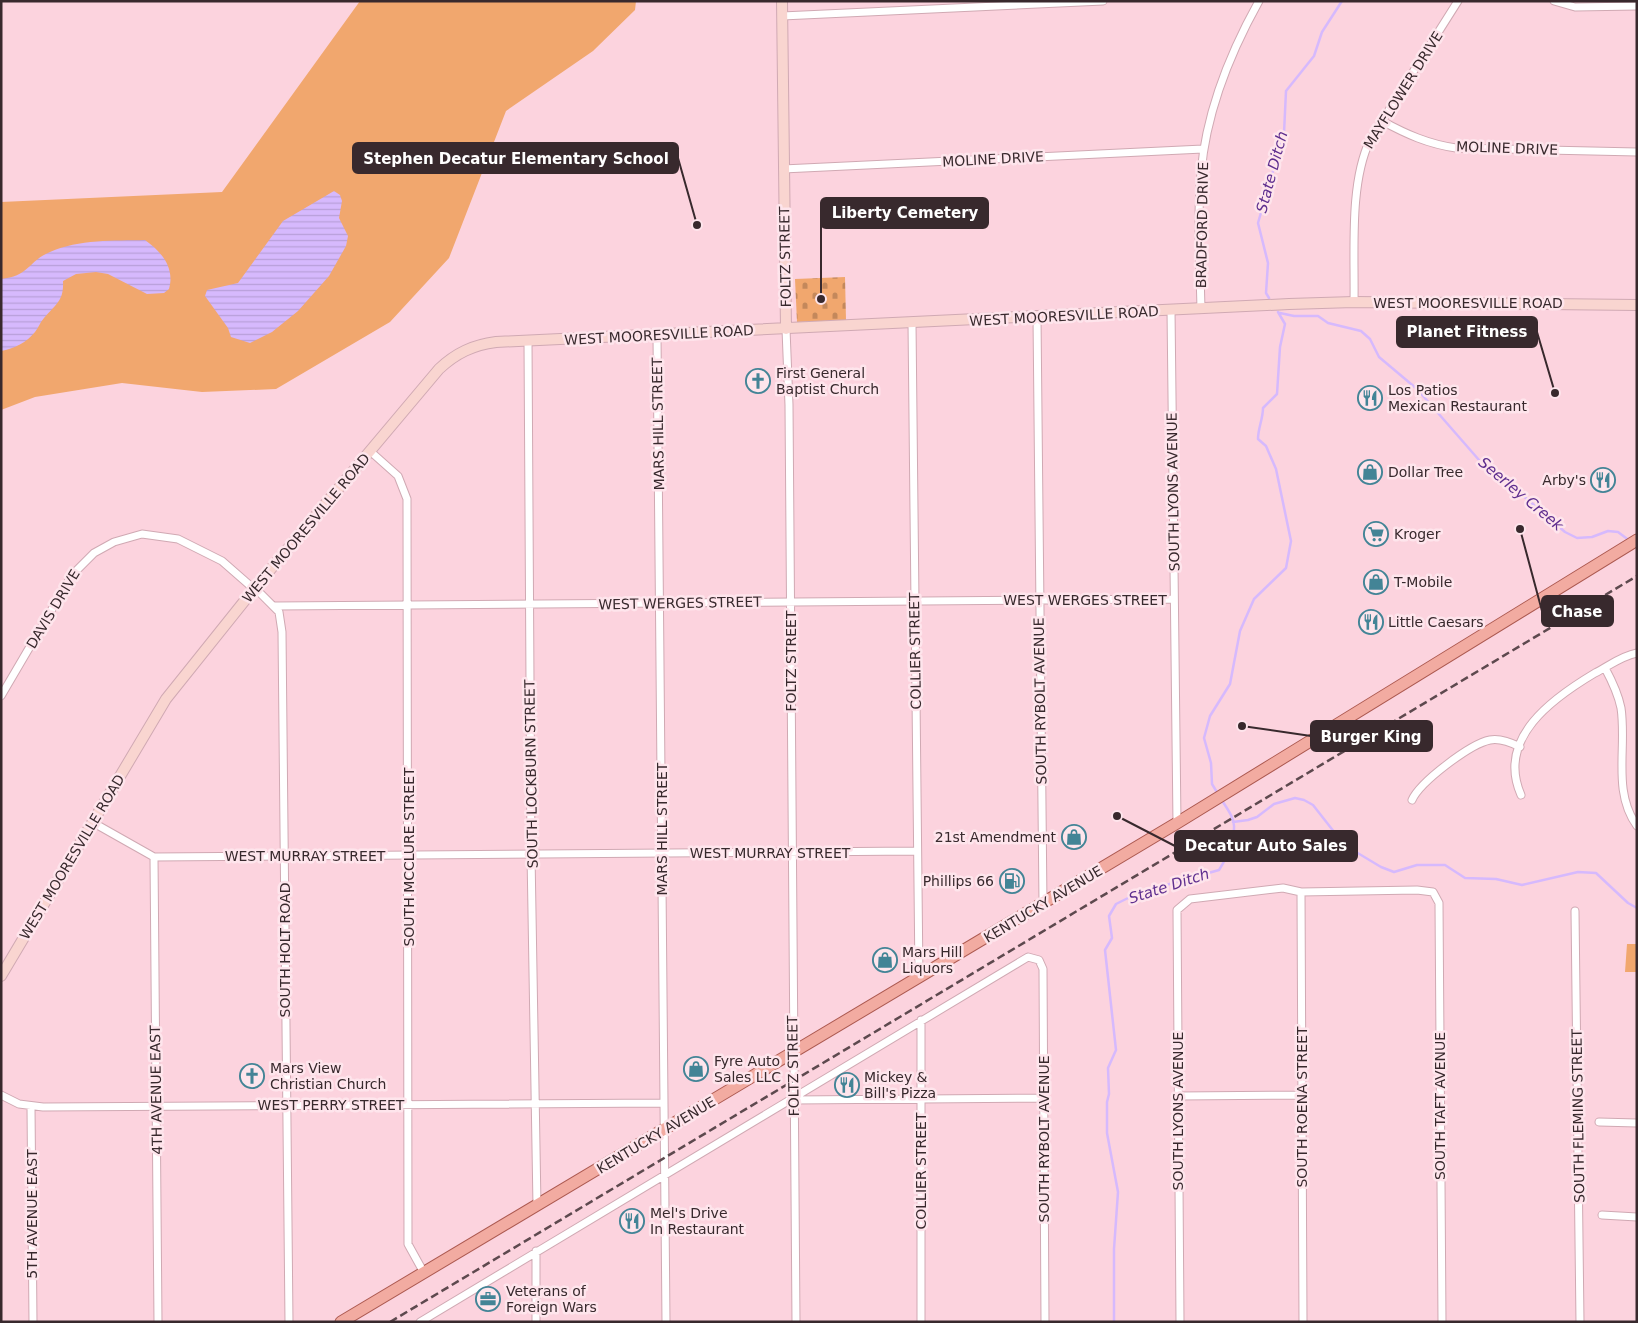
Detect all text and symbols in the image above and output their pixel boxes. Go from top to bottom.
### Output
street label: MAYFLOWER DRIVE [1360,28,1446,152]
water label: State Ditch [1252,129,1292,215]
street label: MOLINE DRIVE [1456,138,1558,158]
callout: Stephen Decatur Elementary School [353,143,678,173]
street label: MOLINE DRIVE [942,148,1044,170]
text: Stephen Decatur Elementary School [363,150,669,168]
street label: BRADFORD DRIVE [1193,162,1211,288]
callout: Liberty Cemetery [821,198,988,228]
text: Liberty Cemetery [832,204,979,222]
street label: FOLTZ STREET [776,206,794,308]
street label: WEST MOORESVILLE ROAD [1373,295,1563,311]
street label: WEST MOORESVILLE ROAD [969,303,1159,329]
callout: Planet Fitness [1397,317,1537,347]
street label: WEST MOORESVILLE ROAD [564,322,754,348]
text: Planet Fitness [1407,323,1527,341]
street label: MARS HILL STREET [649,357,667,491]
place label: First General Baptist Church [776,365,879,397]
church icon: First General Baptist Church [745,368,771,394]
place label: Los Patios Mexican Restaurant [1388,382,1527,414]
restaurant icon: Los Patios Mexican Restaurant [1357,385,1383,411]
street label: SOUTH LYONS AVENUE [1164,412,1182,572]
street label: WEST MOORESVILLE ROAD [239,450,373,606]
water label: Seerley Creek [1475,453,1568,535]
shop icon: Dollar Tree [1357,459,1383,485]
place label: Dollar Tree [1388,464,1463,480]
restaurant icon: Arby's [1590,467,1616,493]
place label: Arby's [1542,472,1586,488]
supermarket icon: Kroger [1363,521,1389,547]
place label: Kroger [1394,526,1441,542]
street label: DAVIS DRIVE [23,567,83,651]
shop icon: T-Mobile [1363,569,1389,595]
place label: T-Mobile [1393,574,1452,590]
street label: COLLIER STREET [906,592,924,710]
street label: WEST WERGES STREET [1003,592,1167,608]
street label: WEST WERGES STREET [598,594,762,612]
callout: Chase [1542,596,1613,626]
text: Chase [1552,603,1602,621]
restaurant icon: Little Caesars [1358,609,1384,635]
street label: FOLTZ STREET [783,610,799,711]
place label: Little Caesars [1388,614,1484,630]
street label: SOUTH RYBOLT AVENUE [1031,617,1049,785]
street label: SOUTH LOCKBURN STREET [521,679,541,869]
callout: Burger King [1311,721,1432,751]
text: Burger King [1320,728,1422,746]
street label: MARS HILL STREET [654,762,670,895]
street label: SOUTH MCCLURE STREET [401,767,417,947]
street label: WEST MOORESVILLE ROAD [16,772,128,942]
shop icon: 21st Amendment [1061,824,1087,850]
place label: 21st Amendment [935,829,1057,845]
callout: Decatur Auto Sales [1175,831,1357,861]
text: Decatur Auto Sales [1185,837,1347,855]
street label: WEST MURRAY STREET [690,845,851,861]
street label: WEST MURRAY STREET [225,848,386,864]
street label: KENTUCKY AVENUE [981,862,1105,946]
water label: State Ditch [1126,864,1212,908]
fuel station icon: Phillips 66 [999,868,1025,894]
place label: Phillips 66 [923,873,994,889]
street label: SOUTH HOLT ROAD [277,883,293,1017]
place label: Mars Hill Liquors [902,944,962,976]
shop icon: Mars Hill Liquors [872,947,898,973]
street label: FOLTZ STREET [784,1015,802,1117]
street label: 4TH AVENUE EAST [147,1025,165,1155]
street label: SOUTH ROENA STREET [1294,1026,1310,1188]
street label: SOUTH FLEMING STREET [1568,1029,1588,1203]
street label: SOUTH LYONS AVENUE [1170,1032,1186,1190]
street label: SOUTH TAFT AVENUE [1432,1032,1448,1180]
place label: Fyre Auto Sales LLC [714,1053,781,1085]
shop icon: Fyre Auto Sales LLC [683,1056,709,1082]
street label: SOUTH RYBOLT AVENUE [1036,1056,1052,1223]
place label: Mars View Christian Church [270,1060,386,1092]
church icon: Mars View Christian Church [239,1063,265,1089]
place label: Mickey & Bill's Pizza [864,1069,936,1101]
restaurant icon: Mickey & Bill's Pizza [834,1072,860,1098]
street label: KENTUCKY AVENUE [594,1093,718,1177]
street label: WEST PERRY STREET [258,1097,405,1113]
street label: COLLIER STREET [913,1112,929,1229]
street label: 5TH AVENUE EAST [24,1149,40,1279]
place label: Mel's Drive In Restaurant [650,1205,745,1237]
restaurant icon: Mel's Drive In Restaurant [619,1208,645,1234]
place label: Veterans of Foreign Wars [506,1283,597,1315]
office icon: Veterans of Foreign Wars [475,1286,501,1312]

